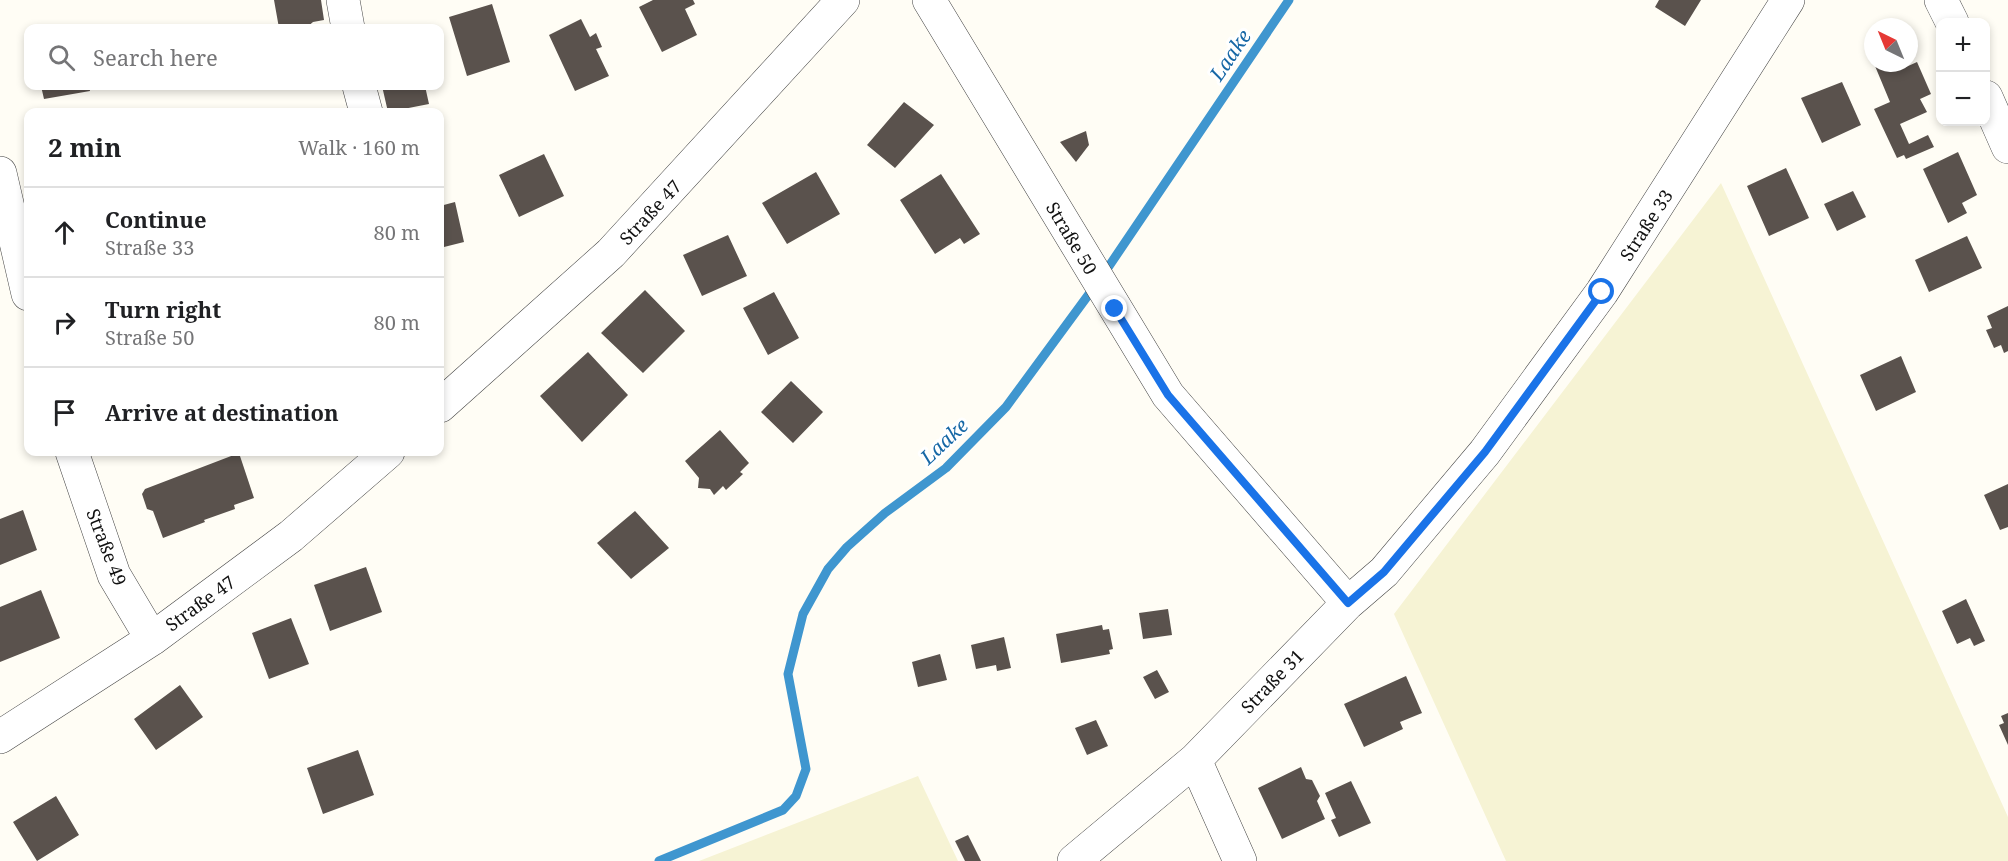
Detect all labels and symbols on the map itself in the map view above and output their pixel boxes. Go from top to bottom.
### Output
north arrow [1864,18,1918,72]
water label: Laake [1202,24,1257,87]
street label: Straße 47 [614,174,686,250]
street label: Straße 33 [1614,185,1678,265]
street label: Straße 50 [1041,197,1103,279]
route start [1588,278,1614,304]
route end [1101,295,1127,321]
water label: Laake [913,412,974,471]
street label: Straße 49 [81,505,133,589]
street label: Straße 47 [160,570,240,636]
street label: Straße 31 [1235,644,1309,718]

